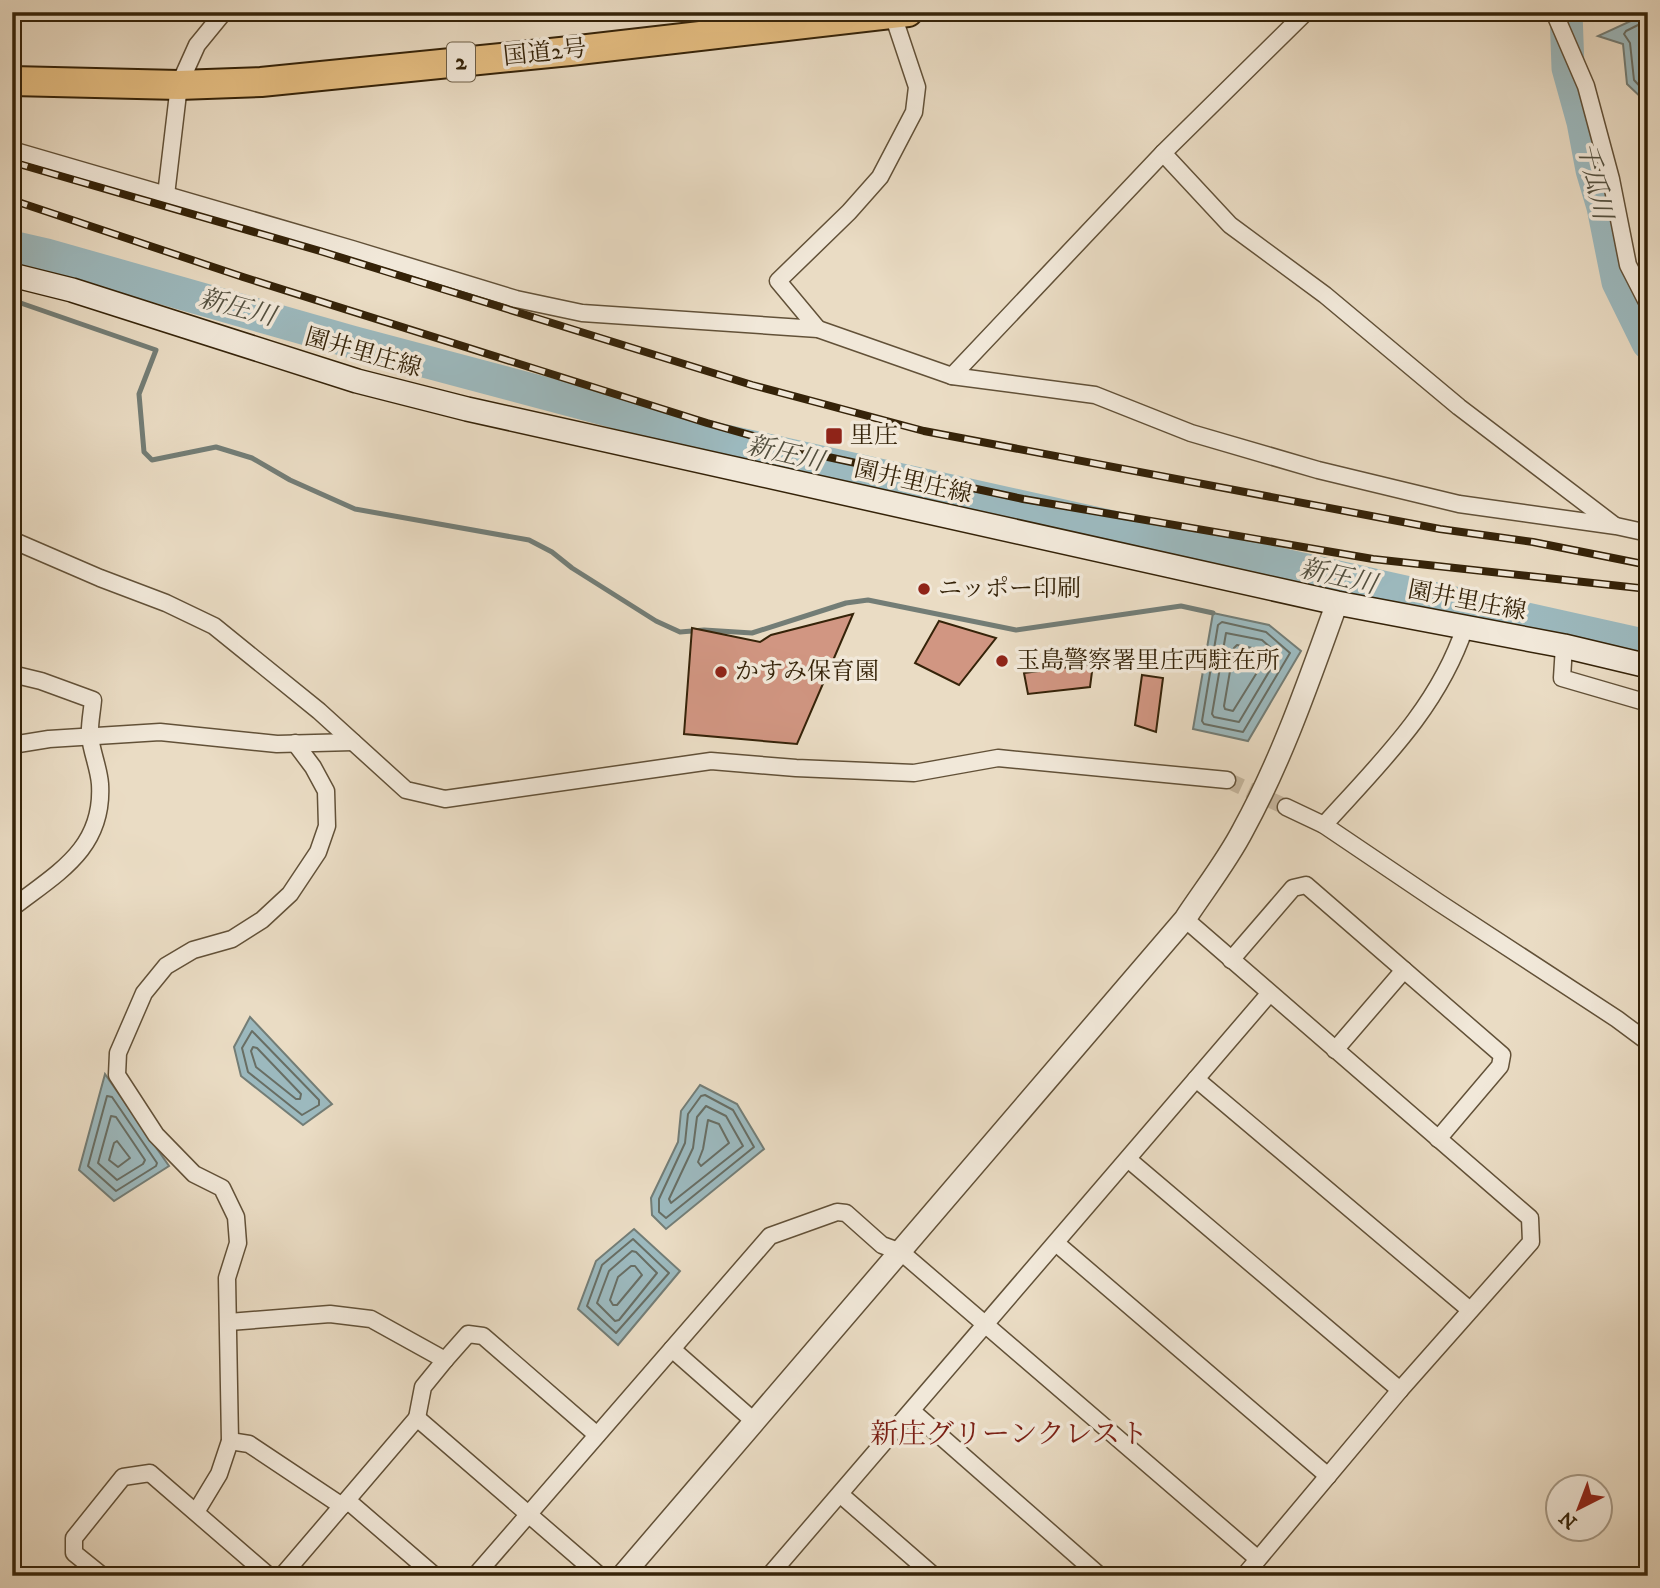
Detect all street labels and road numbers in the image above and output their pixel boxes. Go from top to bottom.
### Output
street label: 国道2号 [502,34,588,72]
road number: 2 [447,43,475,82]
street label: 園井里庄線 [301,322,425,384]
street label: 園井里庄線 [851,454,975,510]
street label: 園井里庄線 [1405,575,1529,627]

